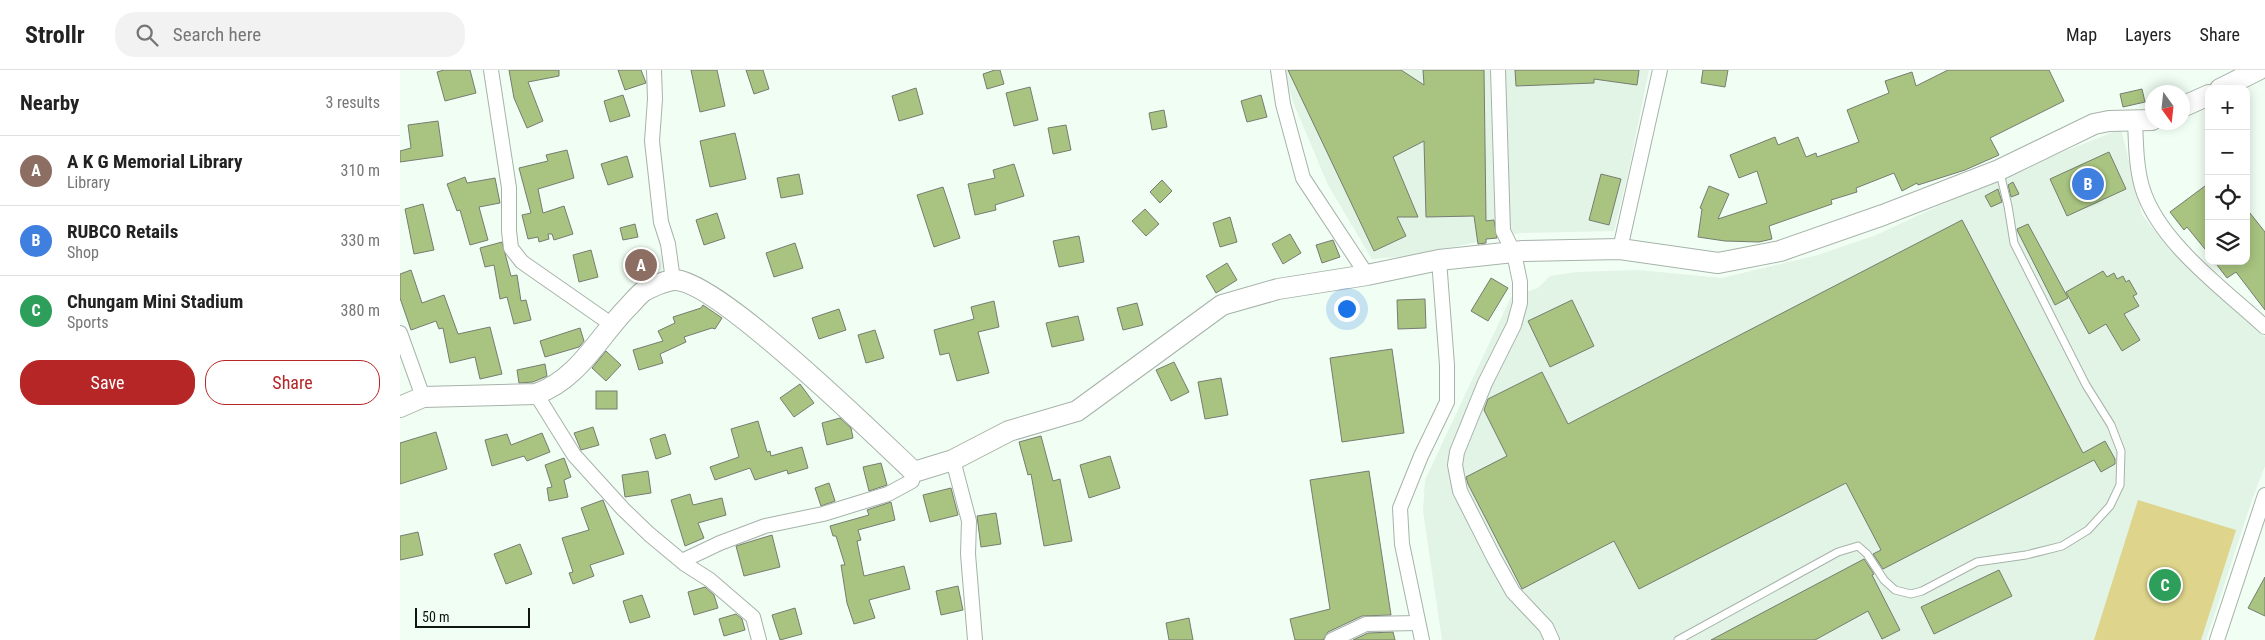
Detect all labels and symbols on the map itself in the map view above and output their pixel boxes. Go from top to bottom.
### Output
north arrow [2145,85,2190,130]
pin: B [2072,165,2104,203]
pin: A [625,246,657,284]
your location [1334,296,1360,322]
pin: C [2149,566,2181,604]
scale bar [415,605,530,628]

